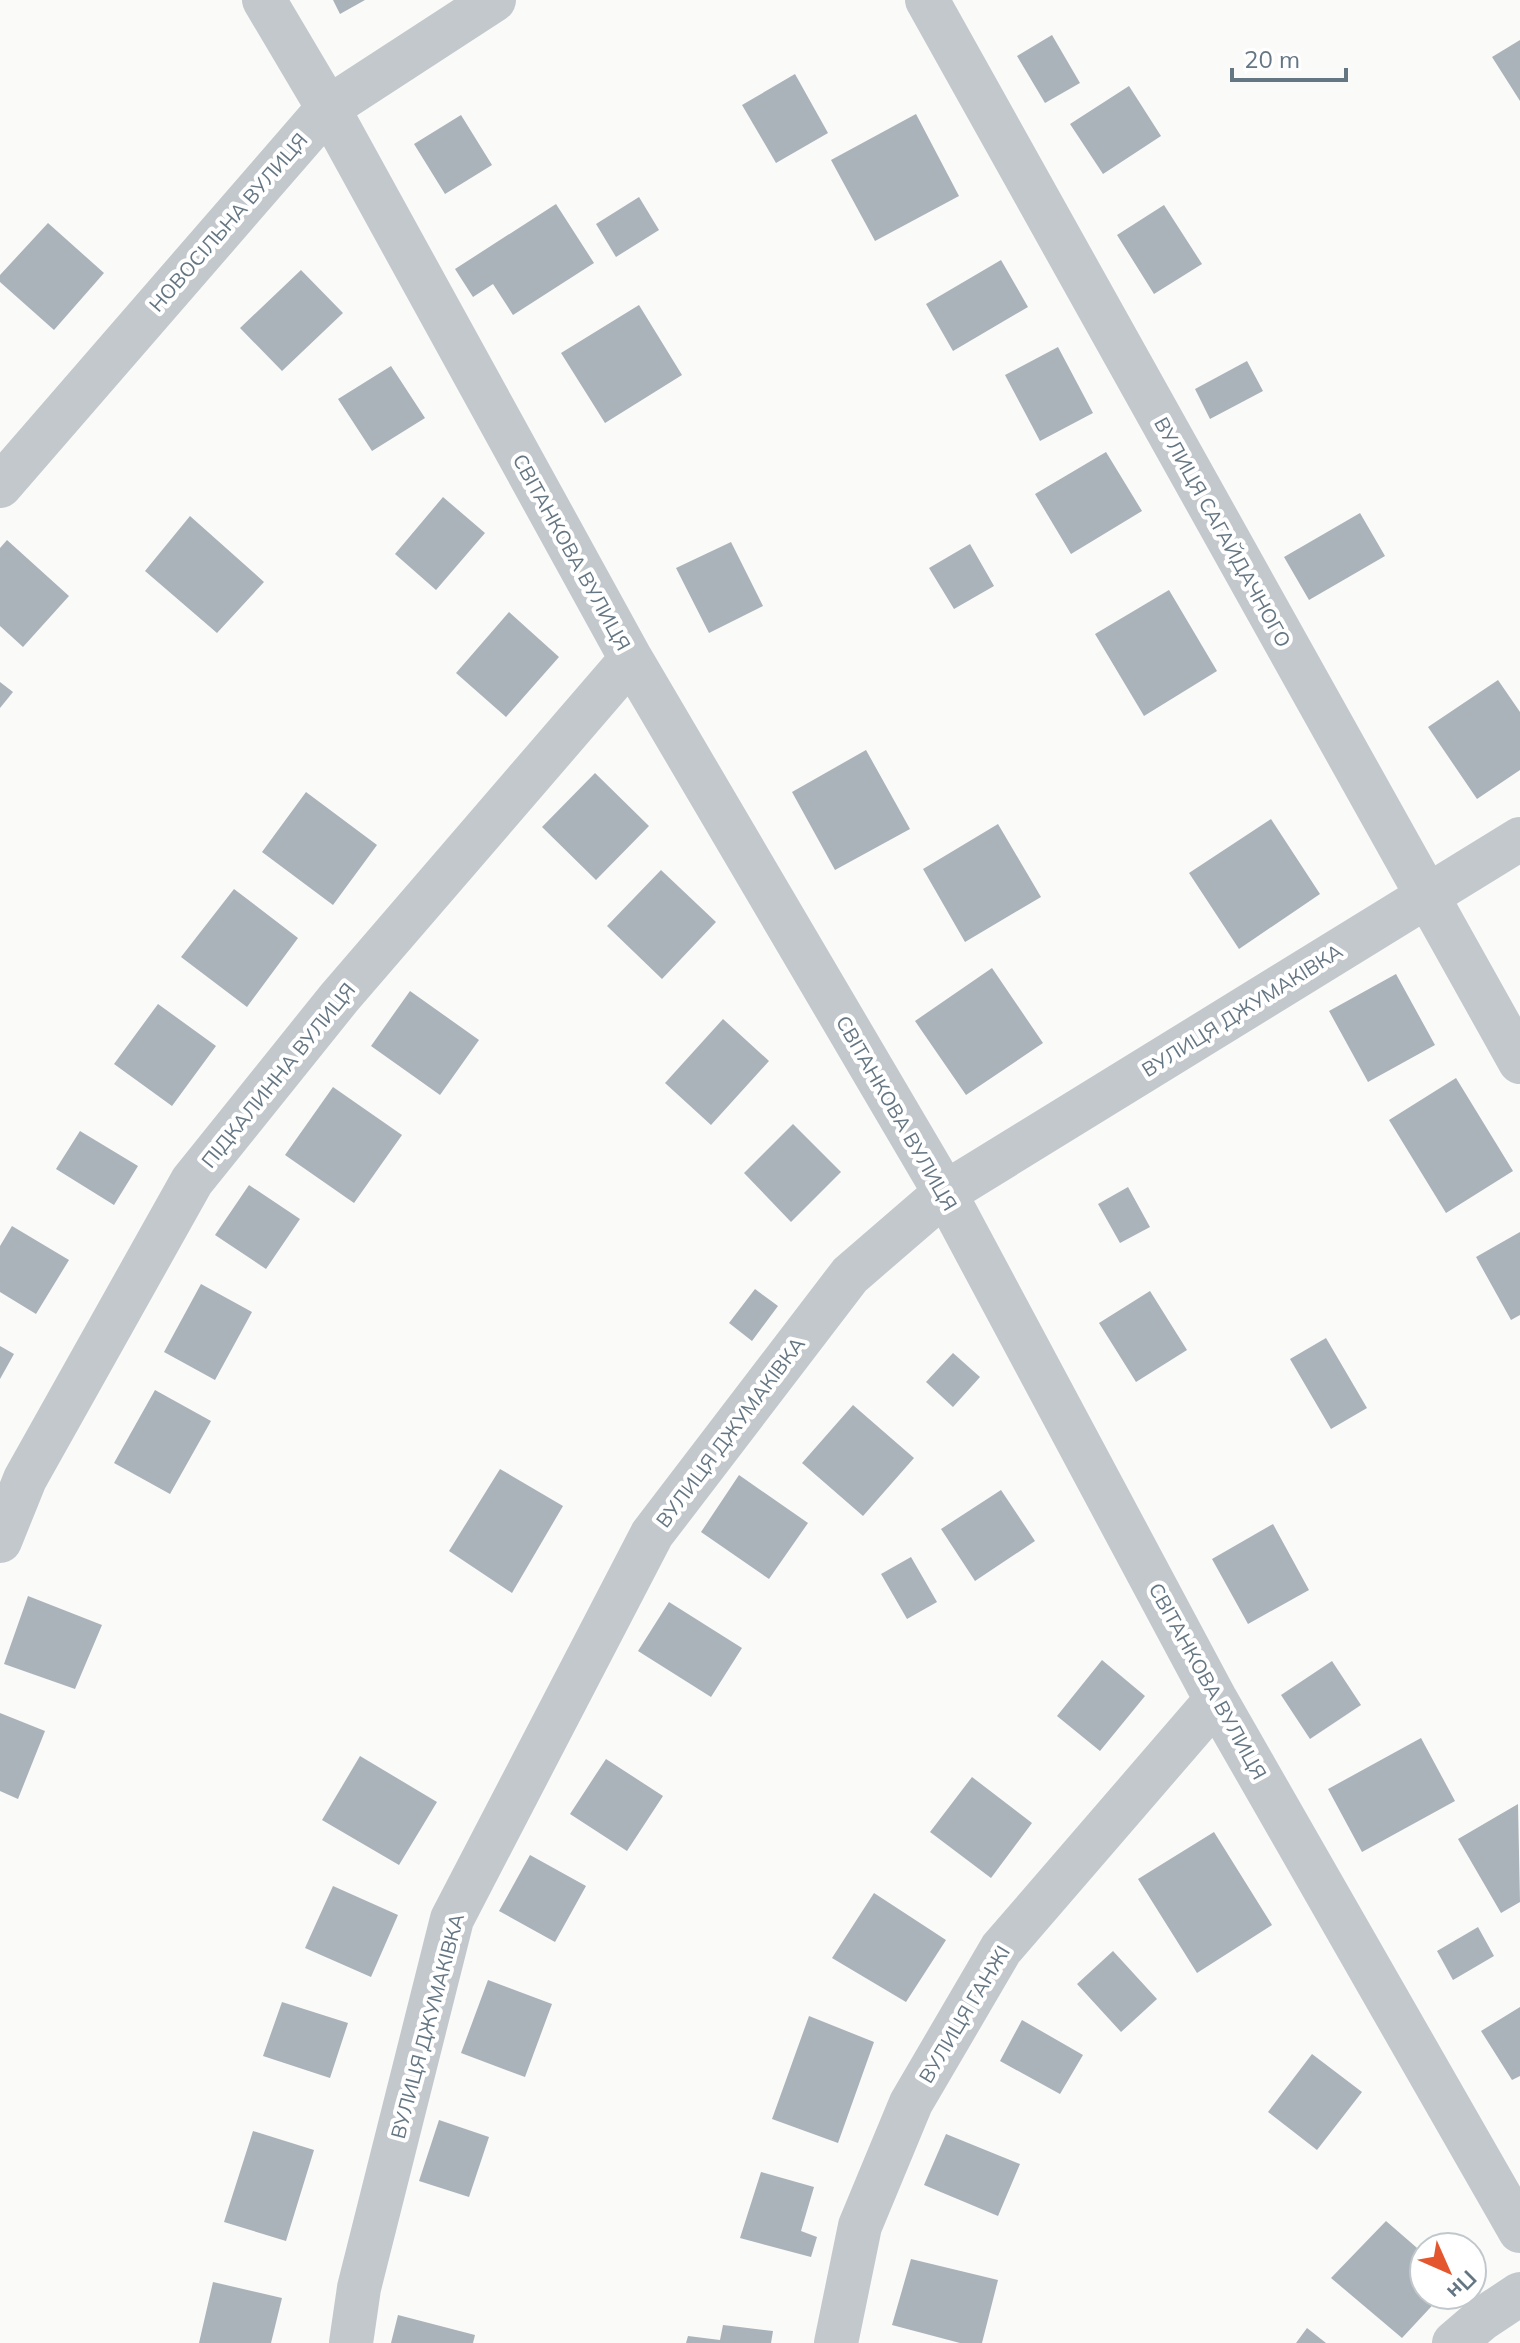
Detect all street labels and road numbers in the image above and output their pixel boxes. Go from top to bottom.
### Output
street label: НОВОСІЛЬНА ВУЛИЦЯ [143,127,313,317]
street label: ВУЛИЦЯ САГАЙДАЧНОГО [1149,412,1297,652]
street label: СВІТАНКОВА ВУЛИЦЯ [507,449,637,655]
street label: ВУЛИЦЯ ДЖУМАКІВКА [1137,938,1347,1082]
street label: ПІДКАЛИННА ВУЛИЦЯ [196,977,360,1173]
street label: СВІТАНКОВА ВУЛИЦЯ [831,1011,963,1215]
street label: ВУЛИЦЯ ДЖУМАКІВКА [650,1332,810,1532]
street label: СВІТАНКОВА ВУЛИЦЯ [1143,1578,1273,1784]
street label: ВУЛИЦЯ ДЖУМАКІВКА [385,1910,469,2141]
street label: ВУЛИЦЯ ГАНЖІ [913,1941,1015,2087]

